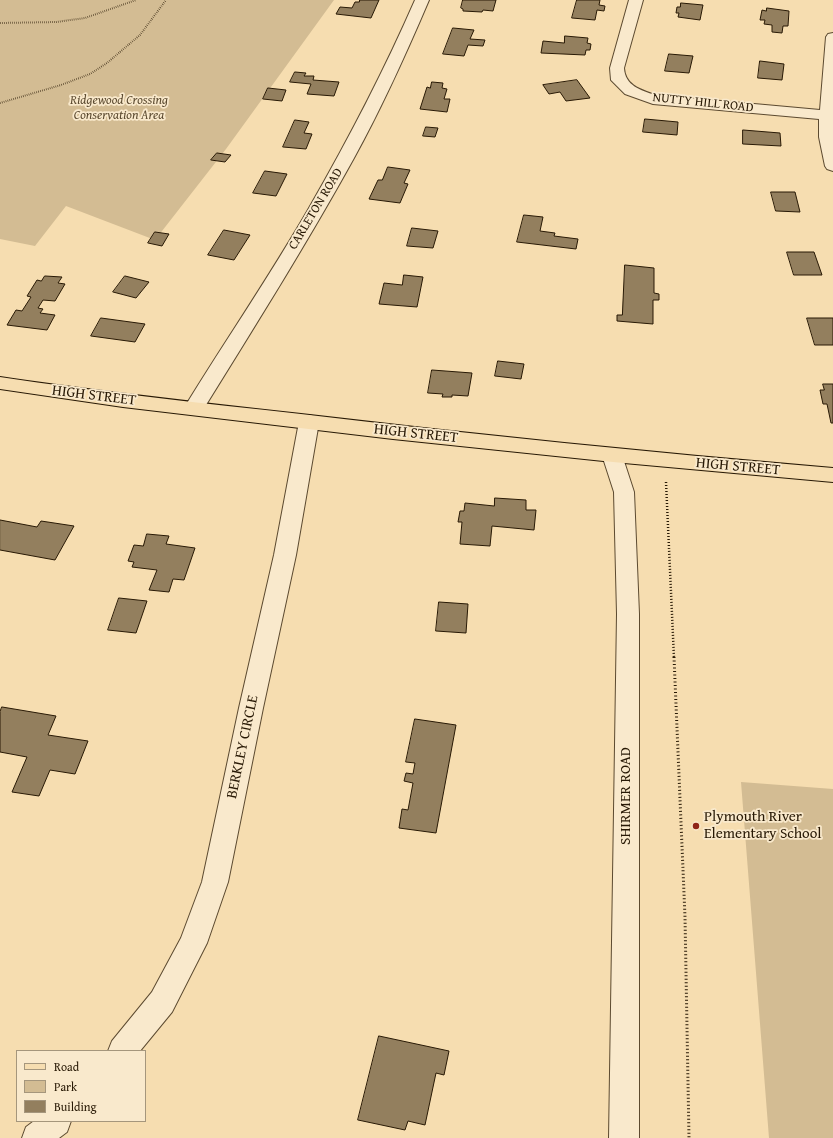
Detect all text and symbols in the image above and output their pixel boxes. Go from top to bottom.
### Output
street label: NUTTY HILL ROAD [652,90,754,116]
park label: Ridgewood Crossing Conservation Area [70,93,168,124]
street label: CARLETON ROAD [286,165,346,253]
street label: HIGH STREET [51,382,137,410]
street label: HIGH STREET [373,421,459,447]
street label: HIGH STREET [695,454,781,480]
street label: BERKLEY CIRCLE [223,694,263,800]
street label: SHIRMER ROAD [617,747,635,845]
place label: Plymouth River Elementary School [704,808,822,843]
marker: Plymouth River Elementary School [691,821,701,831]
legend [16,1050,146,1122]
text: Road [54,1058,79,1075]
text: Park [54,1078,77,1095]
text: Building [54,1098,97,1115]

